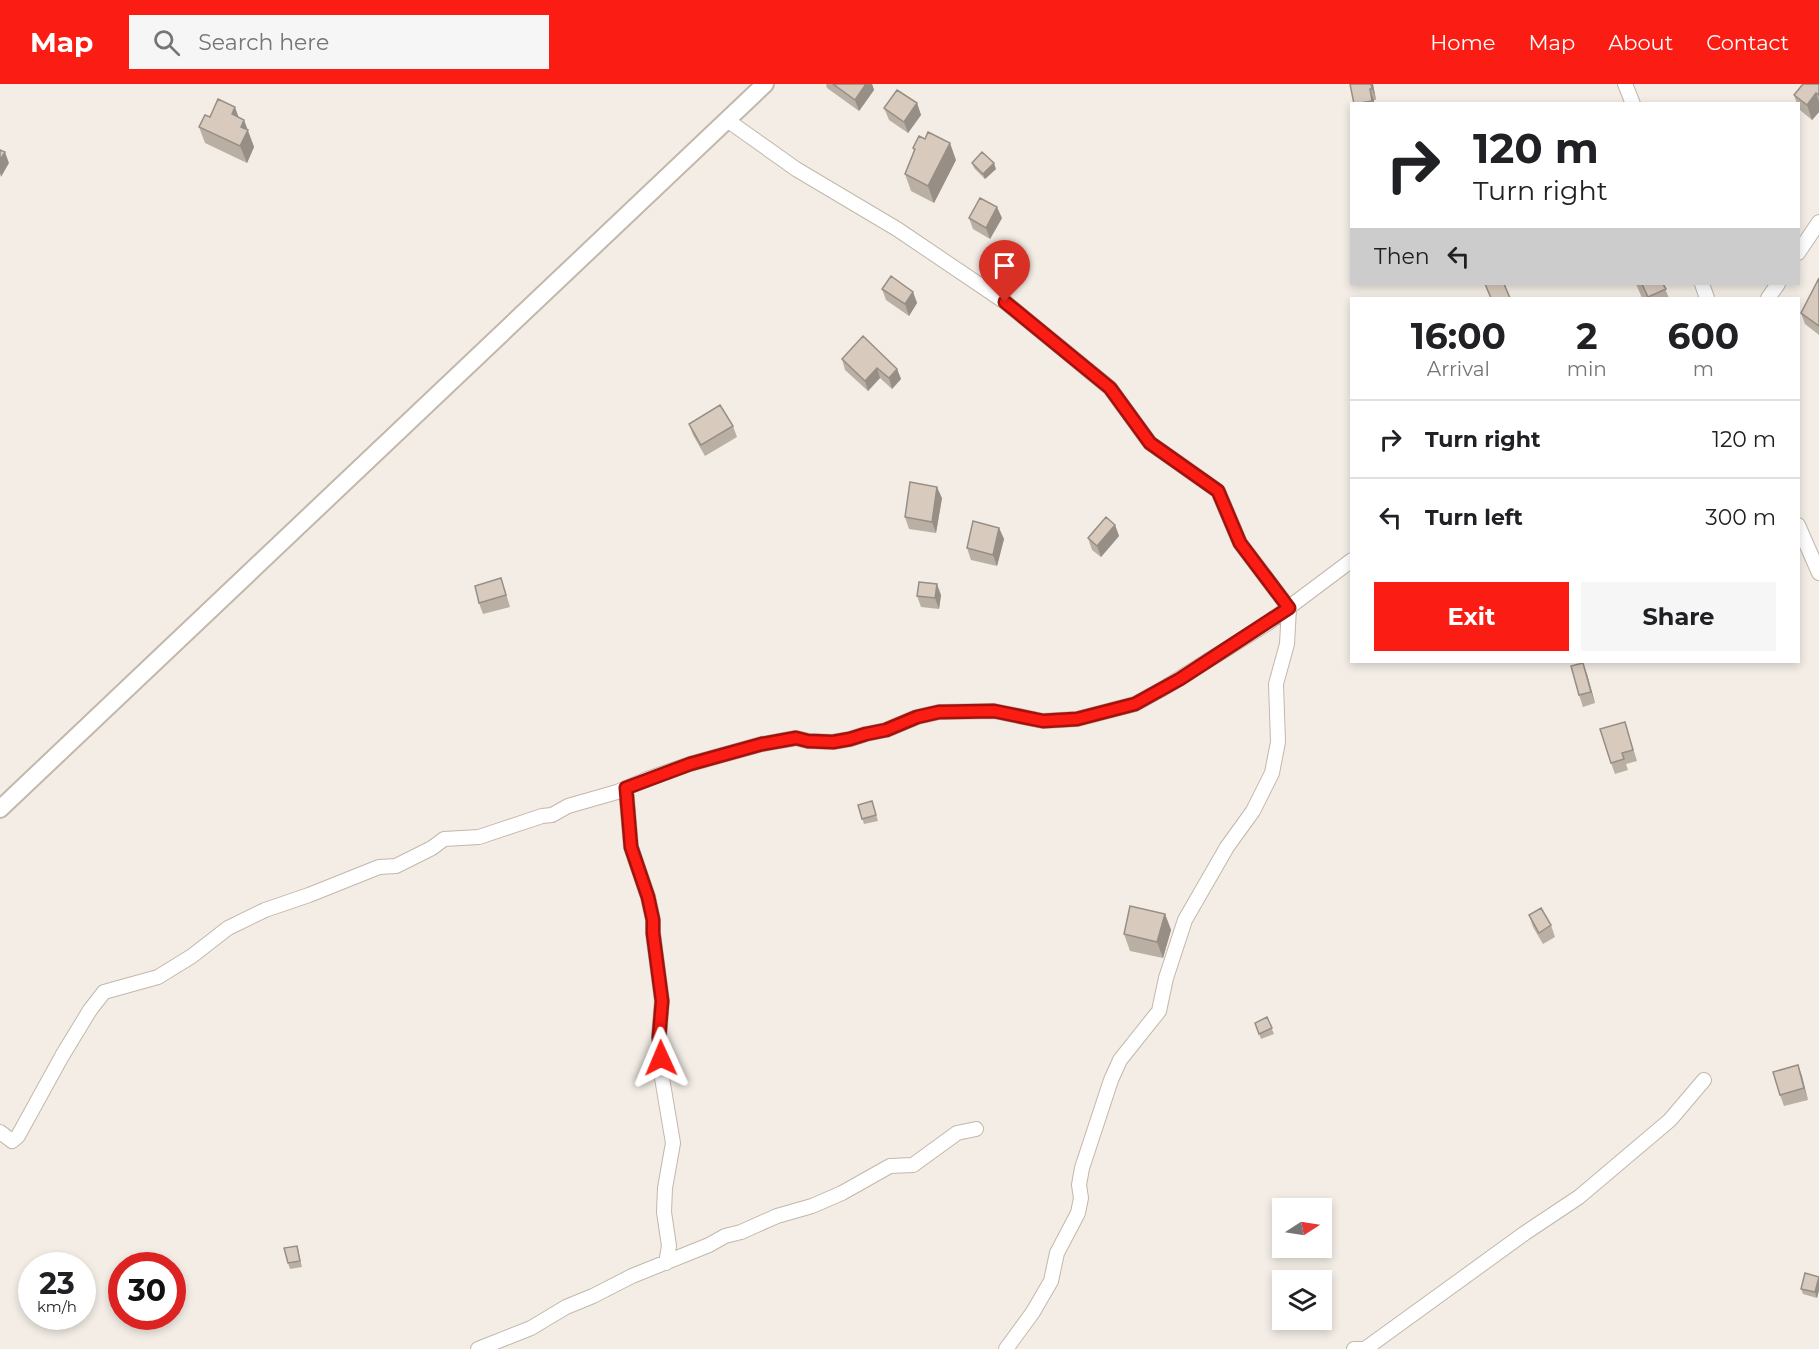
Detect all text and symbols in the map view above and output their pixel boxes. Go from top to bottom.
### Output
search box [129,15,549,69]
text: Map [30,25,93,59]
icon: search [150,26,183,59]
text: Search here [198,29,329,56]
text: Home [1430,30,1495,55]
text: Map [1528,30,1575,55]
text: About [1608,30,1673,55]
text: Contact [1706,30,1789,55]
text: 120 m [1473,122,1599,174]
icon: right [1374,126,1452,204]
text: Turn right [1473,174,1608,207]
pin [979,240,1030,302]
icon: left [1442,240,1475,273]
text: Then [1374,243,1430,270]
icon: arrive [988,249,1021,282]
text: 16:00 [1411,314,1506,358]
text: 2 [1576,314,1597,358]
text: 600 [1667,314,1739,358]
text: Arrival [1427,357,1490,381]
text: min [1567,357,1607,381]
text: m [1693,357,1714,381]
icon: right [1374,423,1407,456]
text: Turn right [1425,426,1540,453]
text: 120 m [1712,426,1776,453]
icon: left [1374,501,1407,534]
text: Turn left [1425,504,1523,531]
text: 300 m [1705,504,1776,531]
button: Exit [1374,582,1569,651]
button: Share [1581,582,1776,651]
position arrow [629,1026,693,1090]
north arrow [1272,1198,1332,1258]
map controls [1272,1198,1332,1330]
speed limit sign: 30 [108,1252,186,1330]
text: 23 [39,1265,75,1302]
button: layers [1272,1270,1332,1330]
text: km/h [37,1297,77,1316]

